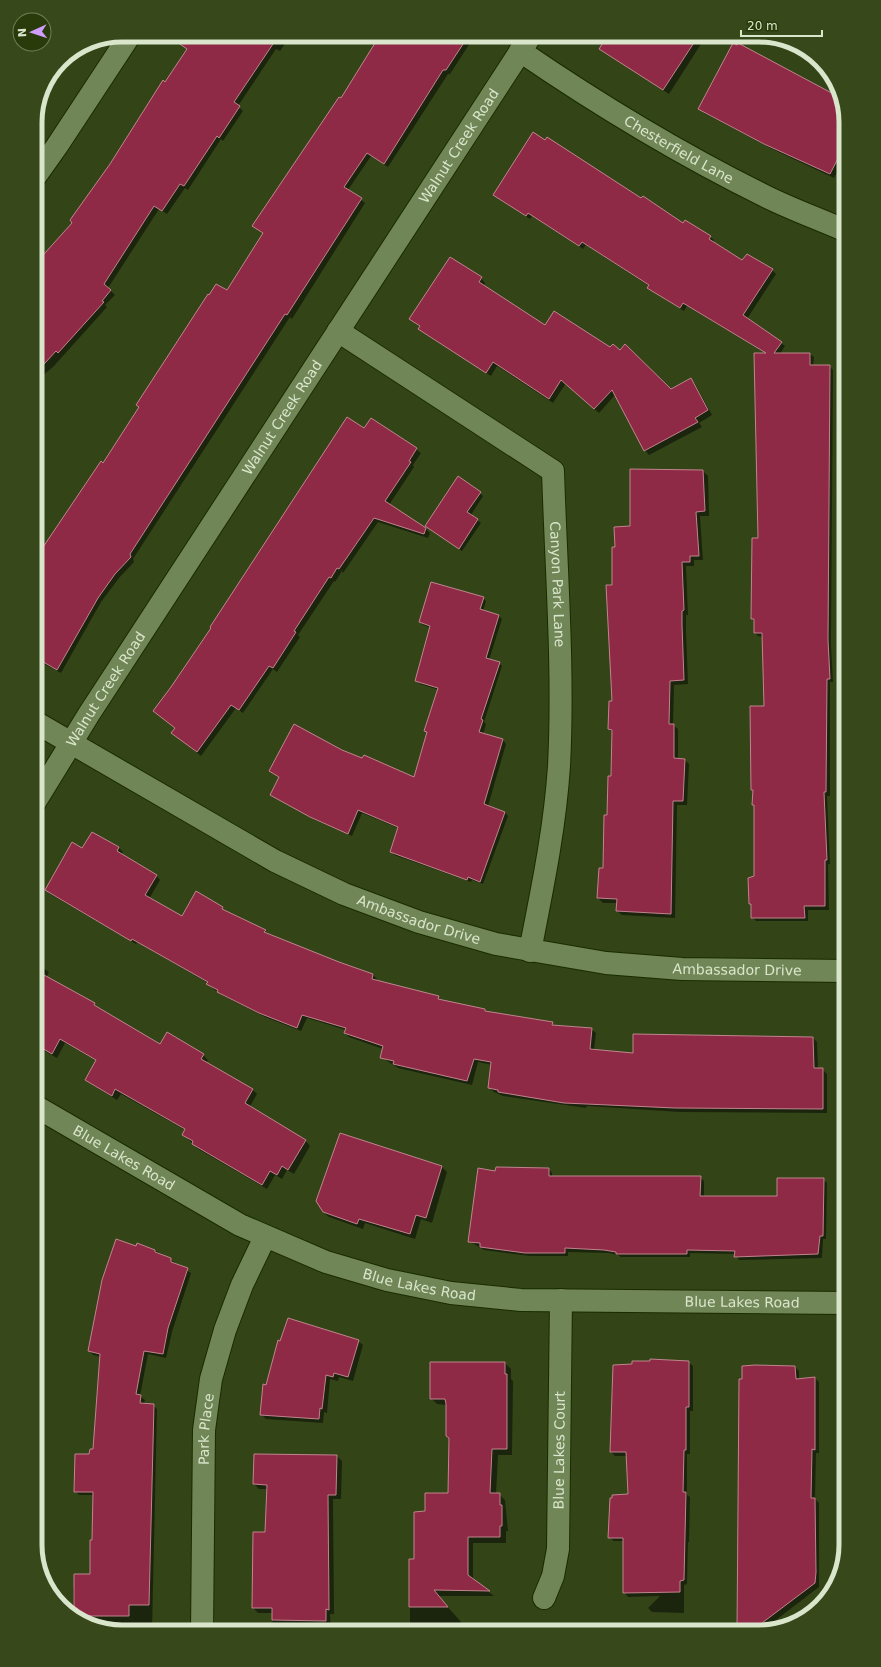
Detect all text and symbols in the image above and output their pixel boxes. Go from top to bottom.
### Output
north arrow [12,12,52,52]
scale bar [741,12,822,38]
text: 20 m [747,19,778,33]
text: N [16,28,29,37]
street label: Walnut Creek Road [416,86,502,206]
street label: Chesterfield Lane [621,112,736,187]
street label: Walnut Creek Road [239,357,325,478]
street label: Canyon Park Lane [547,521,568,648]
street label: Walnut Creek Road [63,629,148,750]
street label: Ambassador Drive [355,892,482,947]
street label: Ambassador Drive [672,960,802,978]
street label: Blue Lakes Road [70,1122,178,1193]
street label: Blue Lakes Road [361,1265,477,1303]
street label: Blue Lakes Road [684,1294,800,1311]
street label: Blue Lakes Court [550,1390,568,1510]
street label: Park Place [196,1392,217,1465]

